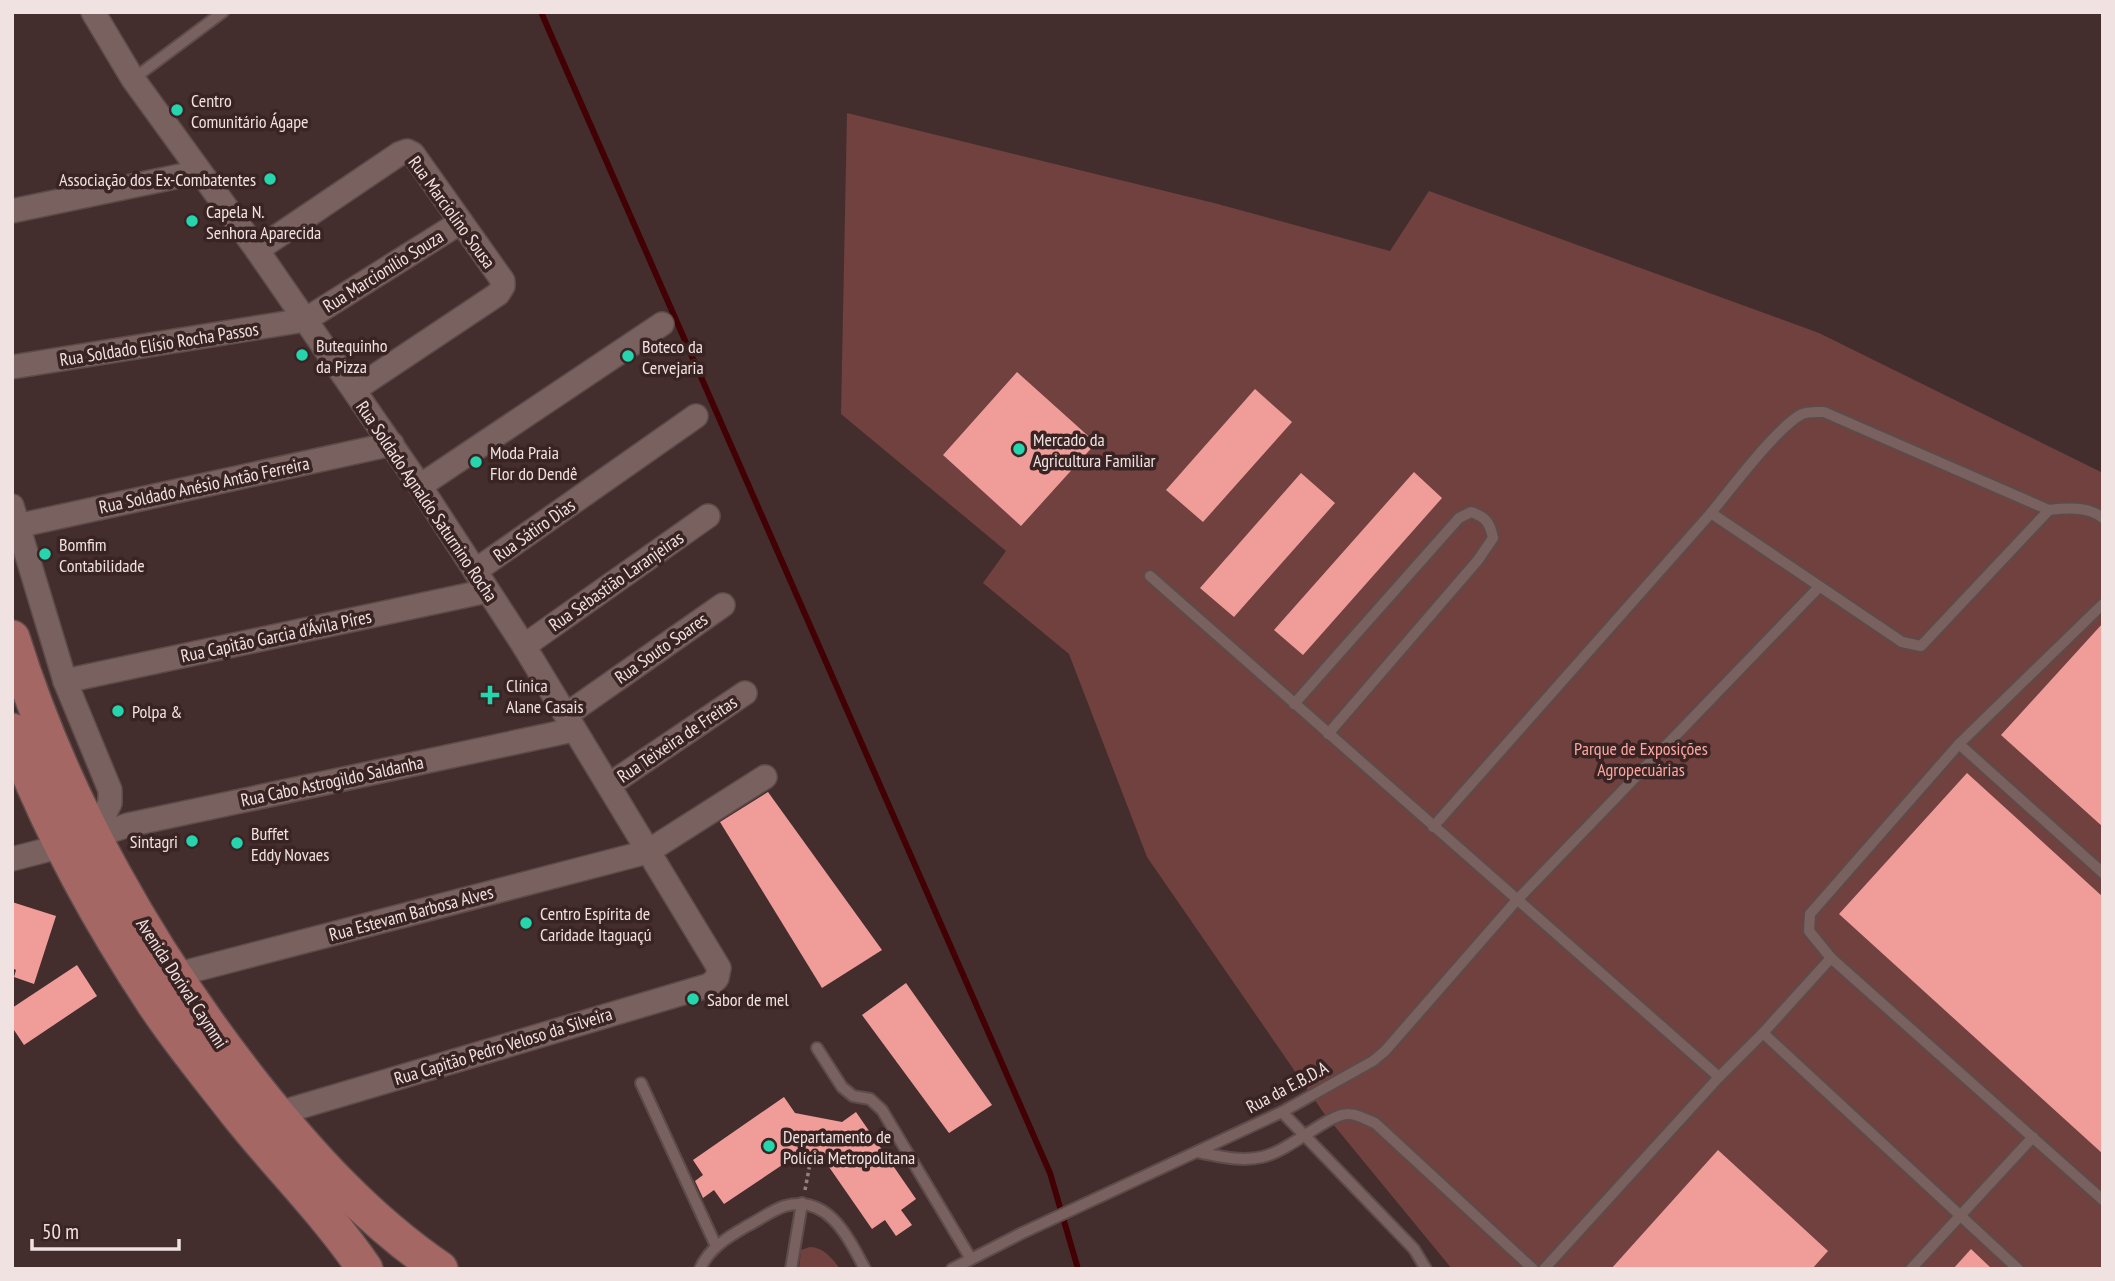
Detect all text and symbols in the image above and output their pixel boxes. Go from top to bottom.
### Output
place label: Centro Comunitário Ágape [191,89,309,133]
marker: Centro Comunitário Ágape [169,102,185,118]
street label: Rua Marciolino Sousa [404,151,500,273]
place label: Associação dos Ex-Combatentes [59,168,256,191]
marker: Associação dos Ex-Combatentes [262,171,278,187]
place label: Capela N. Senhora Aparecida [206,200,321,244]
marker: Capela N. Senhora Aparecida [184,213,200,229]
street label: Rua Marcionílio Souza [319,225,447,317]
street label: Rua Soldado Elísio Rocha Passos [58,317,260,371]
place label: Butequinho da Pizza [316,334,388,378]
place label: Boteco da Cervejaria [642,335,704,379]
marker: Butequinho da Pizza [294,347,310,363]
marker: Boteco da Cervejaria [620,348,636,364]
street label: Rua Soldado Agnaldo Saturnino Rocha [351,396,503,606]
place label: Mercado da Agricultura Familiar [1033,428,1156,472]
place label: Moda Praia Flor do Dendê [490,441,578,485]
marker: Mercado da Agricultura Familiar [1011,441,1027,457]
street label: Rua Soldado Anésio Antão Ferreira [97,451,311,519]
marker: Moda Praia Flor do Dendê [468,454,484,470]
street label: Rua Sátiro Dias [489,494,579,566]
street label: Rua Sebastião Laranjeiras [544,526,688,636]
place label: Bomfim Contabilidade [59,533,145,577]
marker: Bomfim Contabilidade [37,546,53,562]
street label: Rua Capitão Garcia d'Ávila Píres [179,605,373,667]
street label: Rua Souto Soares [610,608,712,688]
place label: Clínica Alane Casais [506,674,584,718]
marker: Clínica Alane Casais [480,685,500,705]
street label: Rua Teixeira de Freitas [613,690,741,788]
place label: Polpa & [132,700,182,723]
marker: Polpa & [110,703,126,719]
park label: Parque de Exposições Agropecuárias [1574,737,1708,781]
street label: Rua Cabo Astrogildo Saldanha [239,750,425,812]
place label: Buffet Eddy Novaes [251,822,329,866]
place label: Sintagri [130,830,178,853]
marker: Sintagri [184,833,200,849]
marker: Buffet Eddy Novaes [229,835,245,851]
street label: Rua Estevam Barbosa Alves [326,880,496,946]
place label: Centro Espírita de Caridade Itaguaçú [540,902,651,946]
street label: Avenida Dorival Caymmi [131,914,233,1052]
marker: Centro Espírita de Caridade Itaguaçú [518,915,534,931]
place label: Sabor de mel [707,988,789,1011]
marker: Sabor de mel [685,991,701,1007]
street label: Rua Capitão Pedro Veloso da Silveira [391,1002,615,1090]
street label: Rua da E.B.D.A [1242,1056,1332,1118]
place label: Departamento de Polícia Metropolitana [783,1125,915,1169]
marker: Departamento de Polícia Metropolitana [761,1138,777,1154]
scale bar [32,1208,178,1252]
text: 50 m [42,1218,79,1245]

